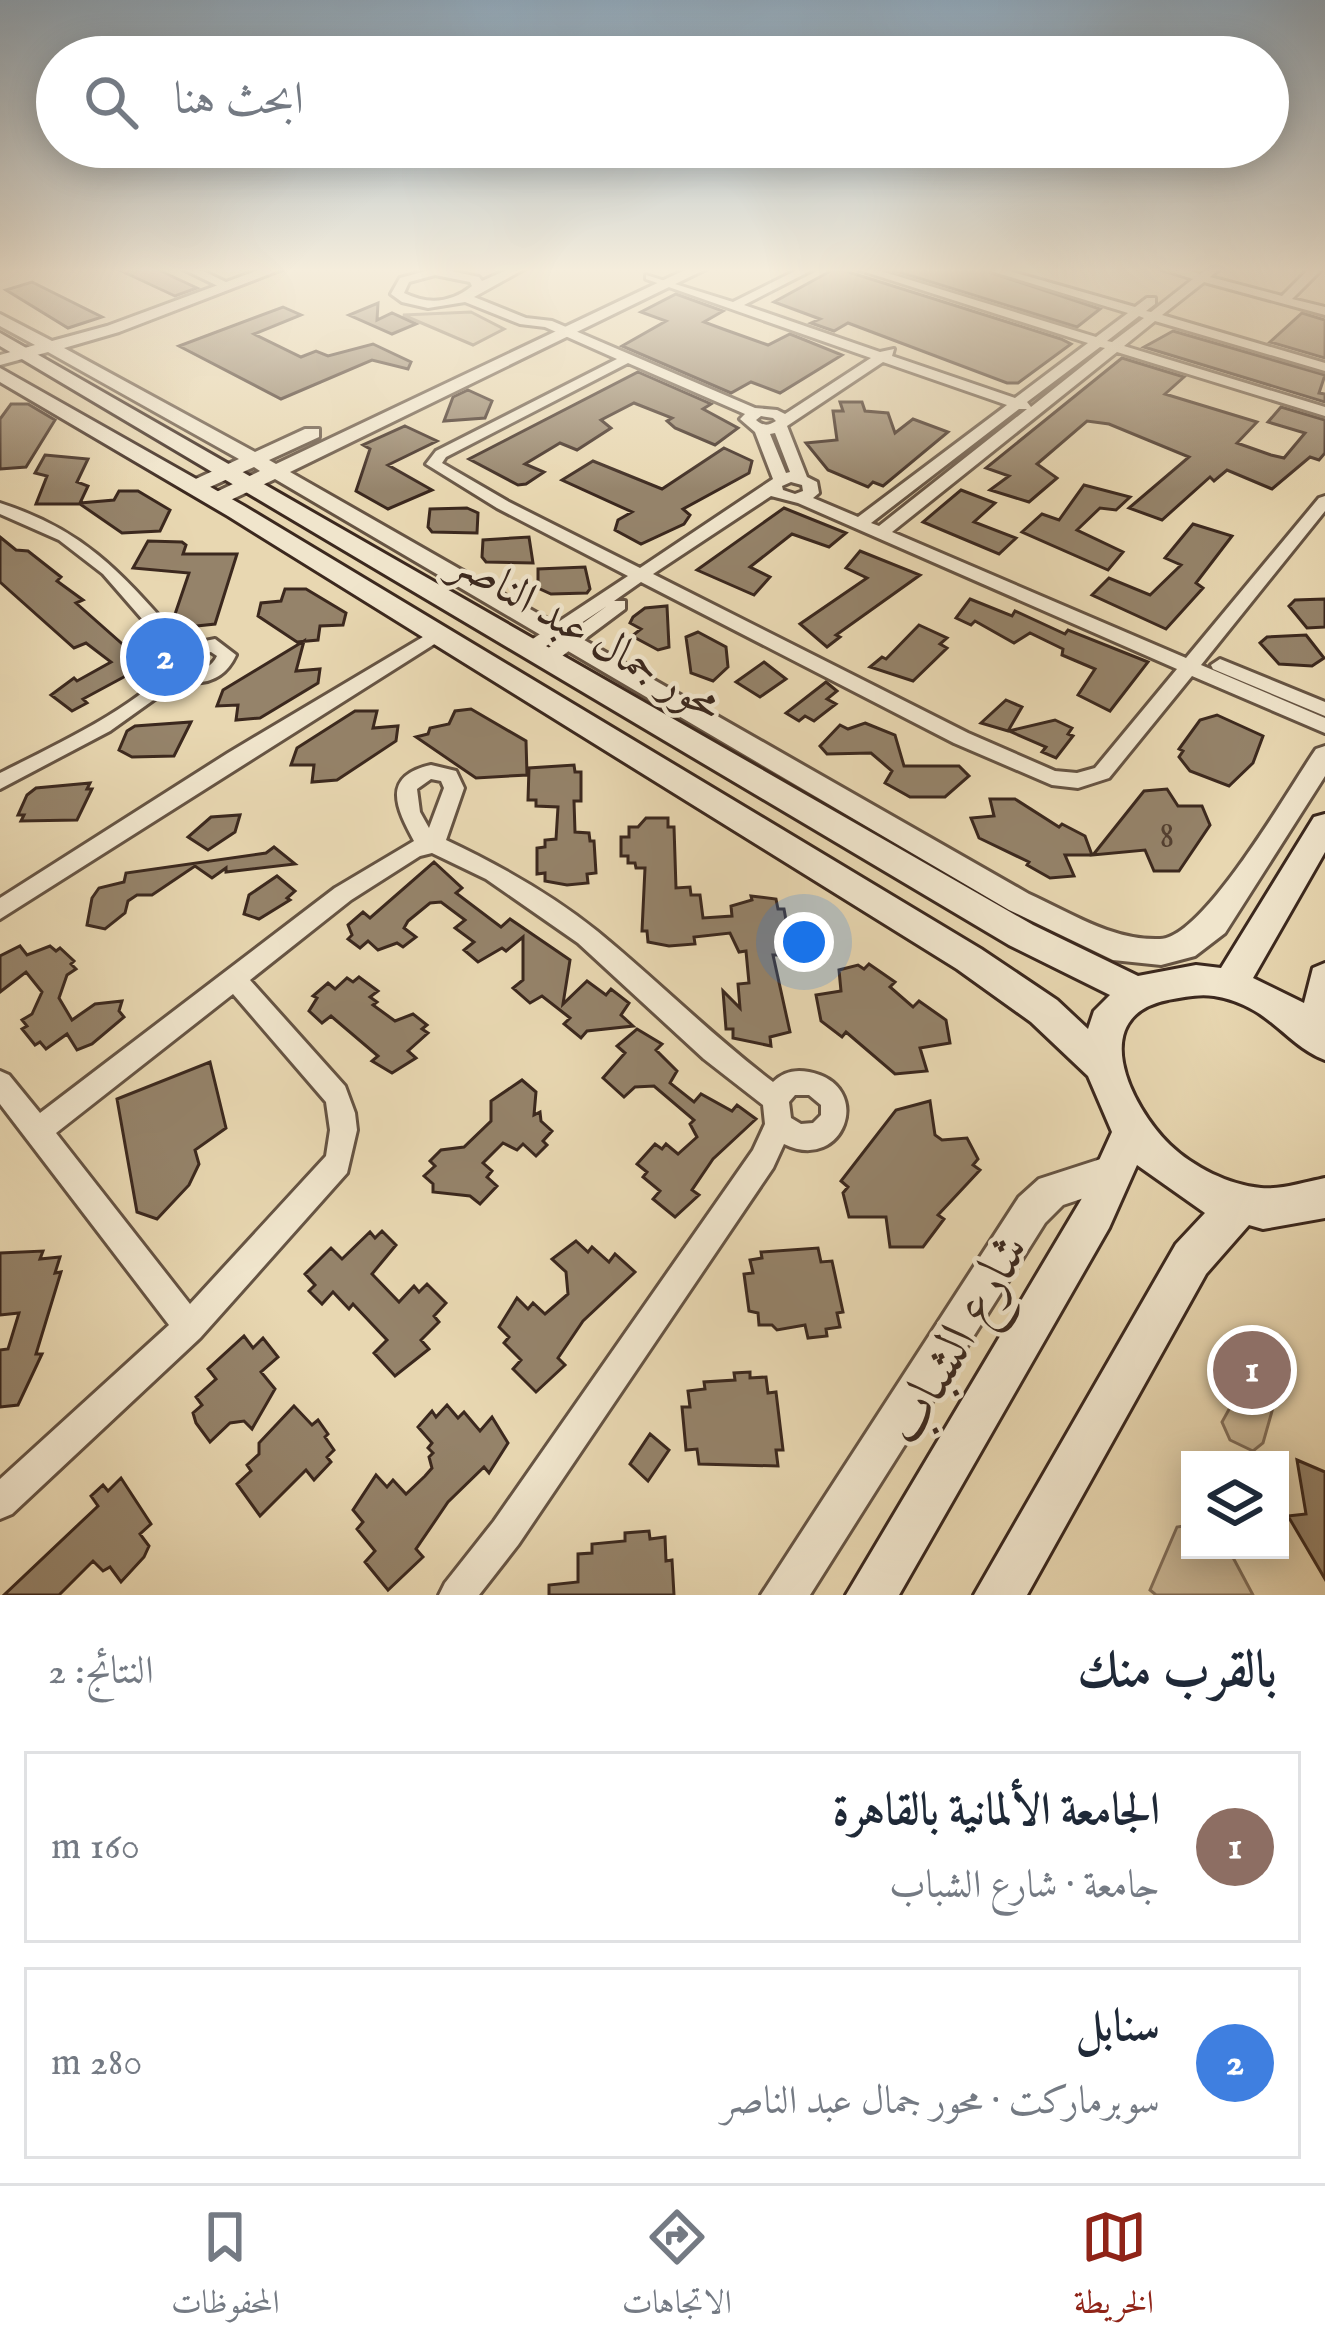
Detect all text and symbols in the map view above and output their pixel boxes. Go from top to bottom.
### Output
search box [36,36,1289,168]
icon: search [78,69,144,135]
text: ابحث هنا [174,72,304,129]
street label: محور جمال عبد الناصر [438,533,731,735]
pin: 2 [126,612,204,702]
house number: 8 [1159,812,1175,861]
your location [774,912,834,972]
street label: شارع الشباب [871,1222,1053,1462]
pin: 1 [1213,1325,1291,1415]
map controls [1181,1451,1289,1559]
button: layers [1181,1451,1289,1559]
text: بالقرب منك [1077,1640,1277,1705]
text: النتائج: 2 [48,1648,154,1697]
text: الجامعة الألمانية بالقاهرة [833,1783,1160,1840]
text: 160 m [51,1823,140,1872]
text: 1 [1228,1823,1242,1872]
text: جامعة · شارع الشباب [889,1862,1160,1911]
text: سنابل [1076,1999,1160,2056]
text: 280 m [51,2039,142,2088]
text: 2 [1226,2039,1244,2088]
text: سوبرماركت · محور جمال عبد الناصر [721,2078,1160,2127]
tab: المحفوظات [171,2204,280,2334]
tab: الاتجاهات [622,2204,732,2334]
tab: الخريطة [1074,2204,1154,2334]

